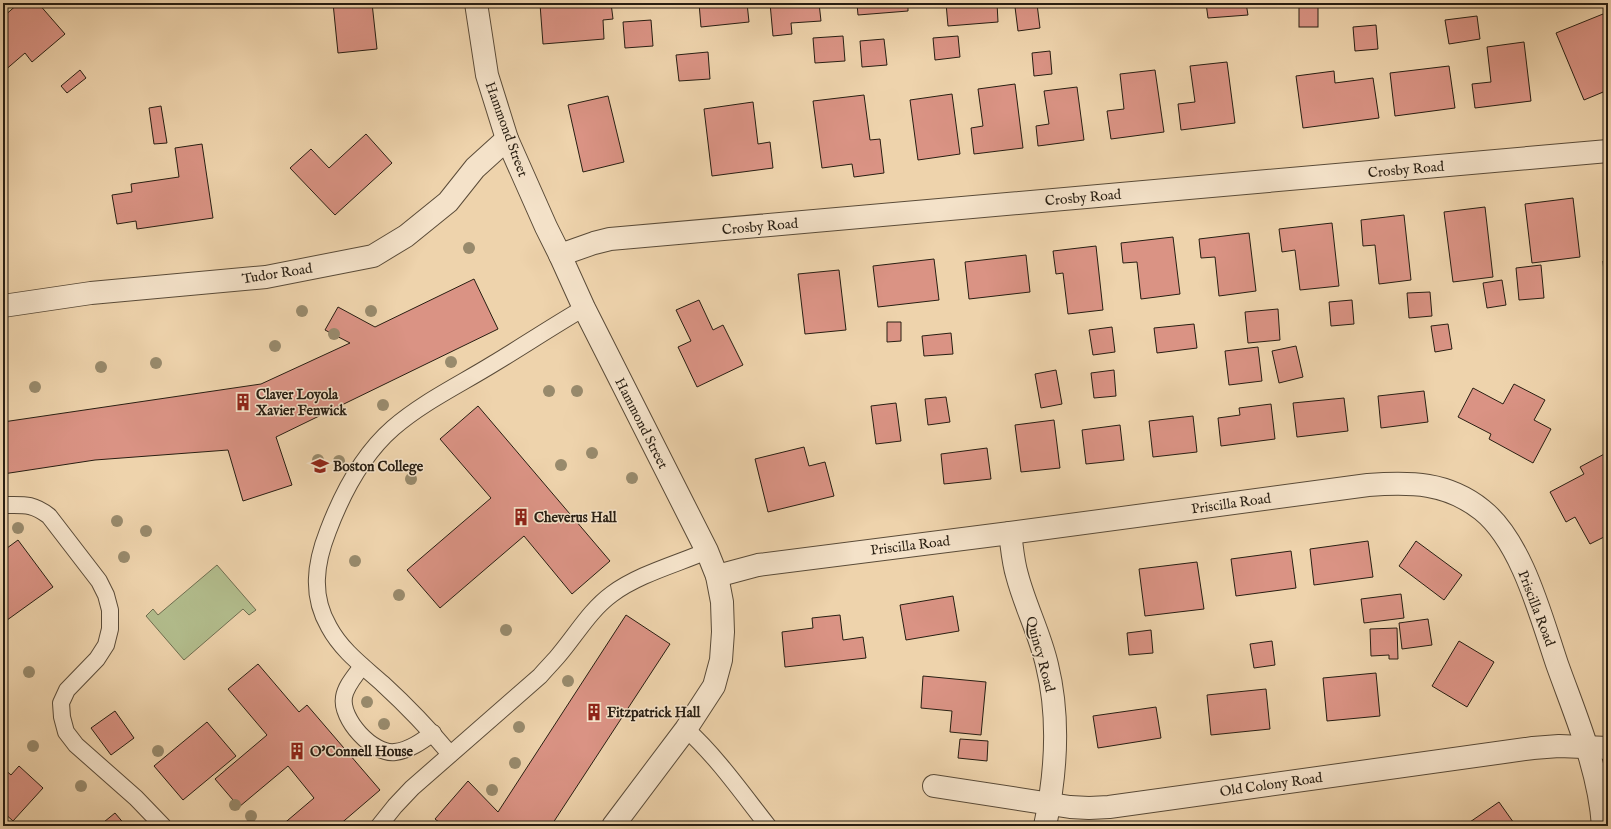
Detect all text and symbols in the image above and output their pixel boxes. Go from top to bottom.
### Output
street label: Hammond Street [481,79,532,180]
street label: Crosby Road [1367,158,1446,182]
street label: Crosby Road [1044,186,1123,210]
street label: Crosby Road [721,215,800,239]
street label: Tudor Road [241,259,314,288]
street label: Hammond Street [610,375,672,472]
place label: Claver Loyola Xavier Fenwick [255,386,347,420]
building icon: Claver Loyola Xavier Fenwick [233,392,253,412]
school or university icon: Boston College [310,456,330,476]
place label: Boston College [333,458,424,476]
street label: Priscilla Road [1190,489,1273,518]
building icon: Cheverus Hall [511,507,531,527]
place label: Cheverus Hall [534,509,618,527]
street label: Priscilla Road [869,532,951,560]
street label: Priscilla Road [1513,568,1559,649]
street label: Quincy Road [1021,614,1059,695]
building icon: Fitzpatrick Hall [584,702,604,722]
place label: Fitzpatrick Hall [607,704,702,722]
building icon: O'Connell House [287,741,307,761]
place label: O'Connell House [310,743,413,761]
street label: Old Colony Road [1219,769,1324,801]

